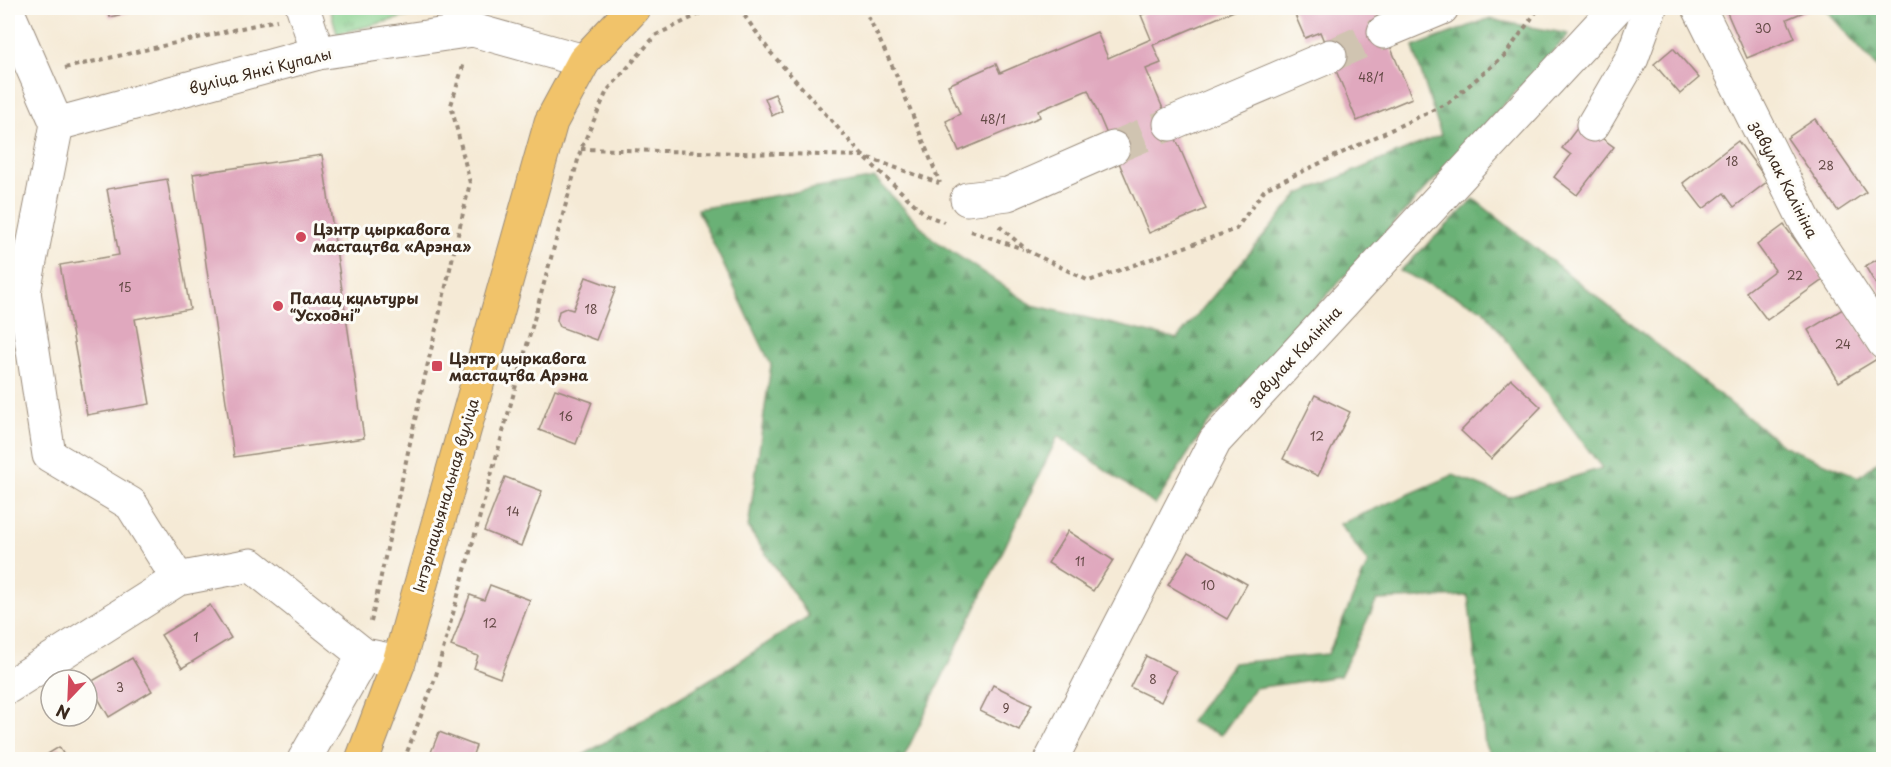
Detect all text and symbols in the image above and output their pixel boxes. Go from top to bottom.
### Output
house number: 30 [1755,19,1772,37]
street label: вуліца Янкі Купалы [186,41,334,99]
house number: 48/1 [1358,68,1384,86]
house number: 48/1 [980,110,1006,128]
street label: завулак Калініна [1745,116,1825,242]
house number: 18 [1726,152,1738,170]
house number: 28 [1818,156,1834,174]
place label: Цэнтр цыркавога мастацтва «Арэна» [313,217,471,257]
marker: Цэнтр цыркавога мастацтва «Арэна» [294,230,308,244]
house number: 22 [1787,266,1803,284]
house number: 15 [118,278,132,296]
place label: Палац культуры “Усходні” [290,286,419,326]
marker: Палац культуры “Усходні” [271,299,285,313]
house number: 18 [585,300,597,318]
street label: завулак Калініна [1241,300,1347,411]
house number: 24 [1835,335,1851,353]
place label: Цэнтр цыркавога мастацтва Арэна [449,346,588,386]
marker: Цэнтр цыркавога мастацтва Арэна [430,359,444,373]
street label: Інтэрнацыянальная вуліца [406,395,484,595]
house number: 16 [559,407,573,425]
house number: 12 [1310,427,1324,445]
house number: 14 [506,502,520,520]
house number: 11 [1075,552,1085,570]
house number: 10 [1201,576,1215,594]
house number: 12 [483,614,497,632]
house number: 1 [193,628,199,646]
north arrow [39,668,99,728]
house number: 8 [1149,670,1157,688]
house number: 3 [116,678,124,696]
text: N [52,699,73,726]
house number: 9 [1002,699,1010,717]

